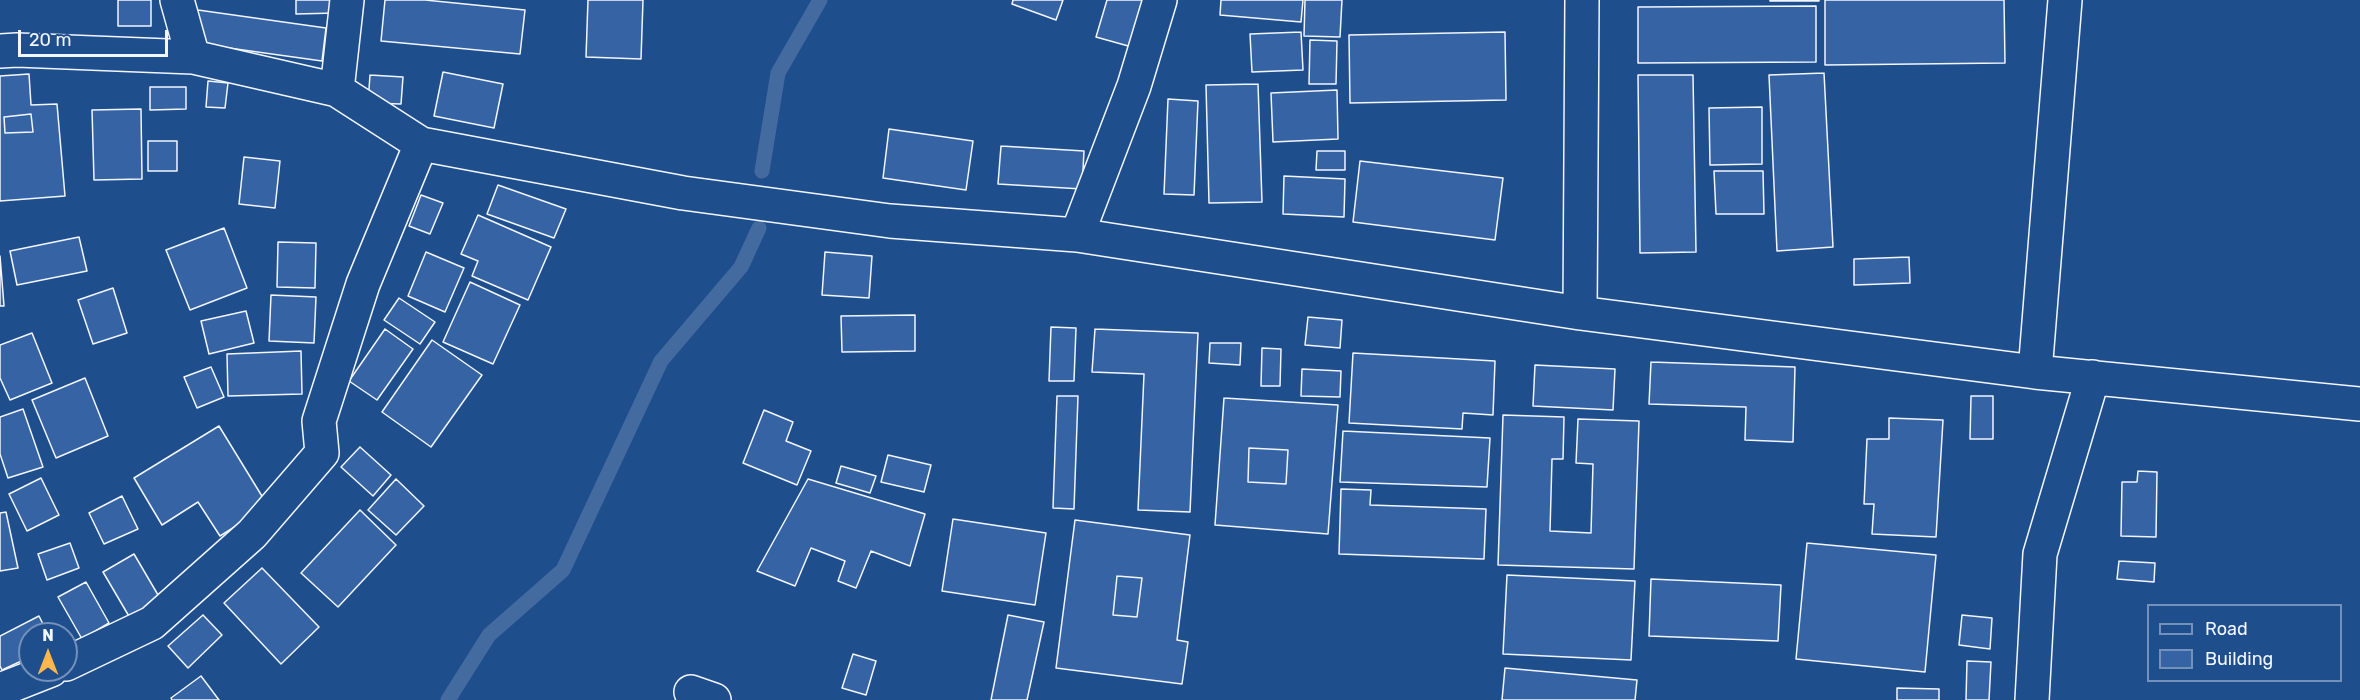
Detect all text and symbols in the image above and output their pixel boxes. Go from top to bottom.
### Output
scale bar [21,18,171,56]
text: 20 m [29,29,71,51]
legend [2147,604,2342,682]
text: Road [2205,618,2248,640]
north arrow [18,622,78,682]
text: N [42,626,54,645]
text: Building [2205,648,2273,670]

